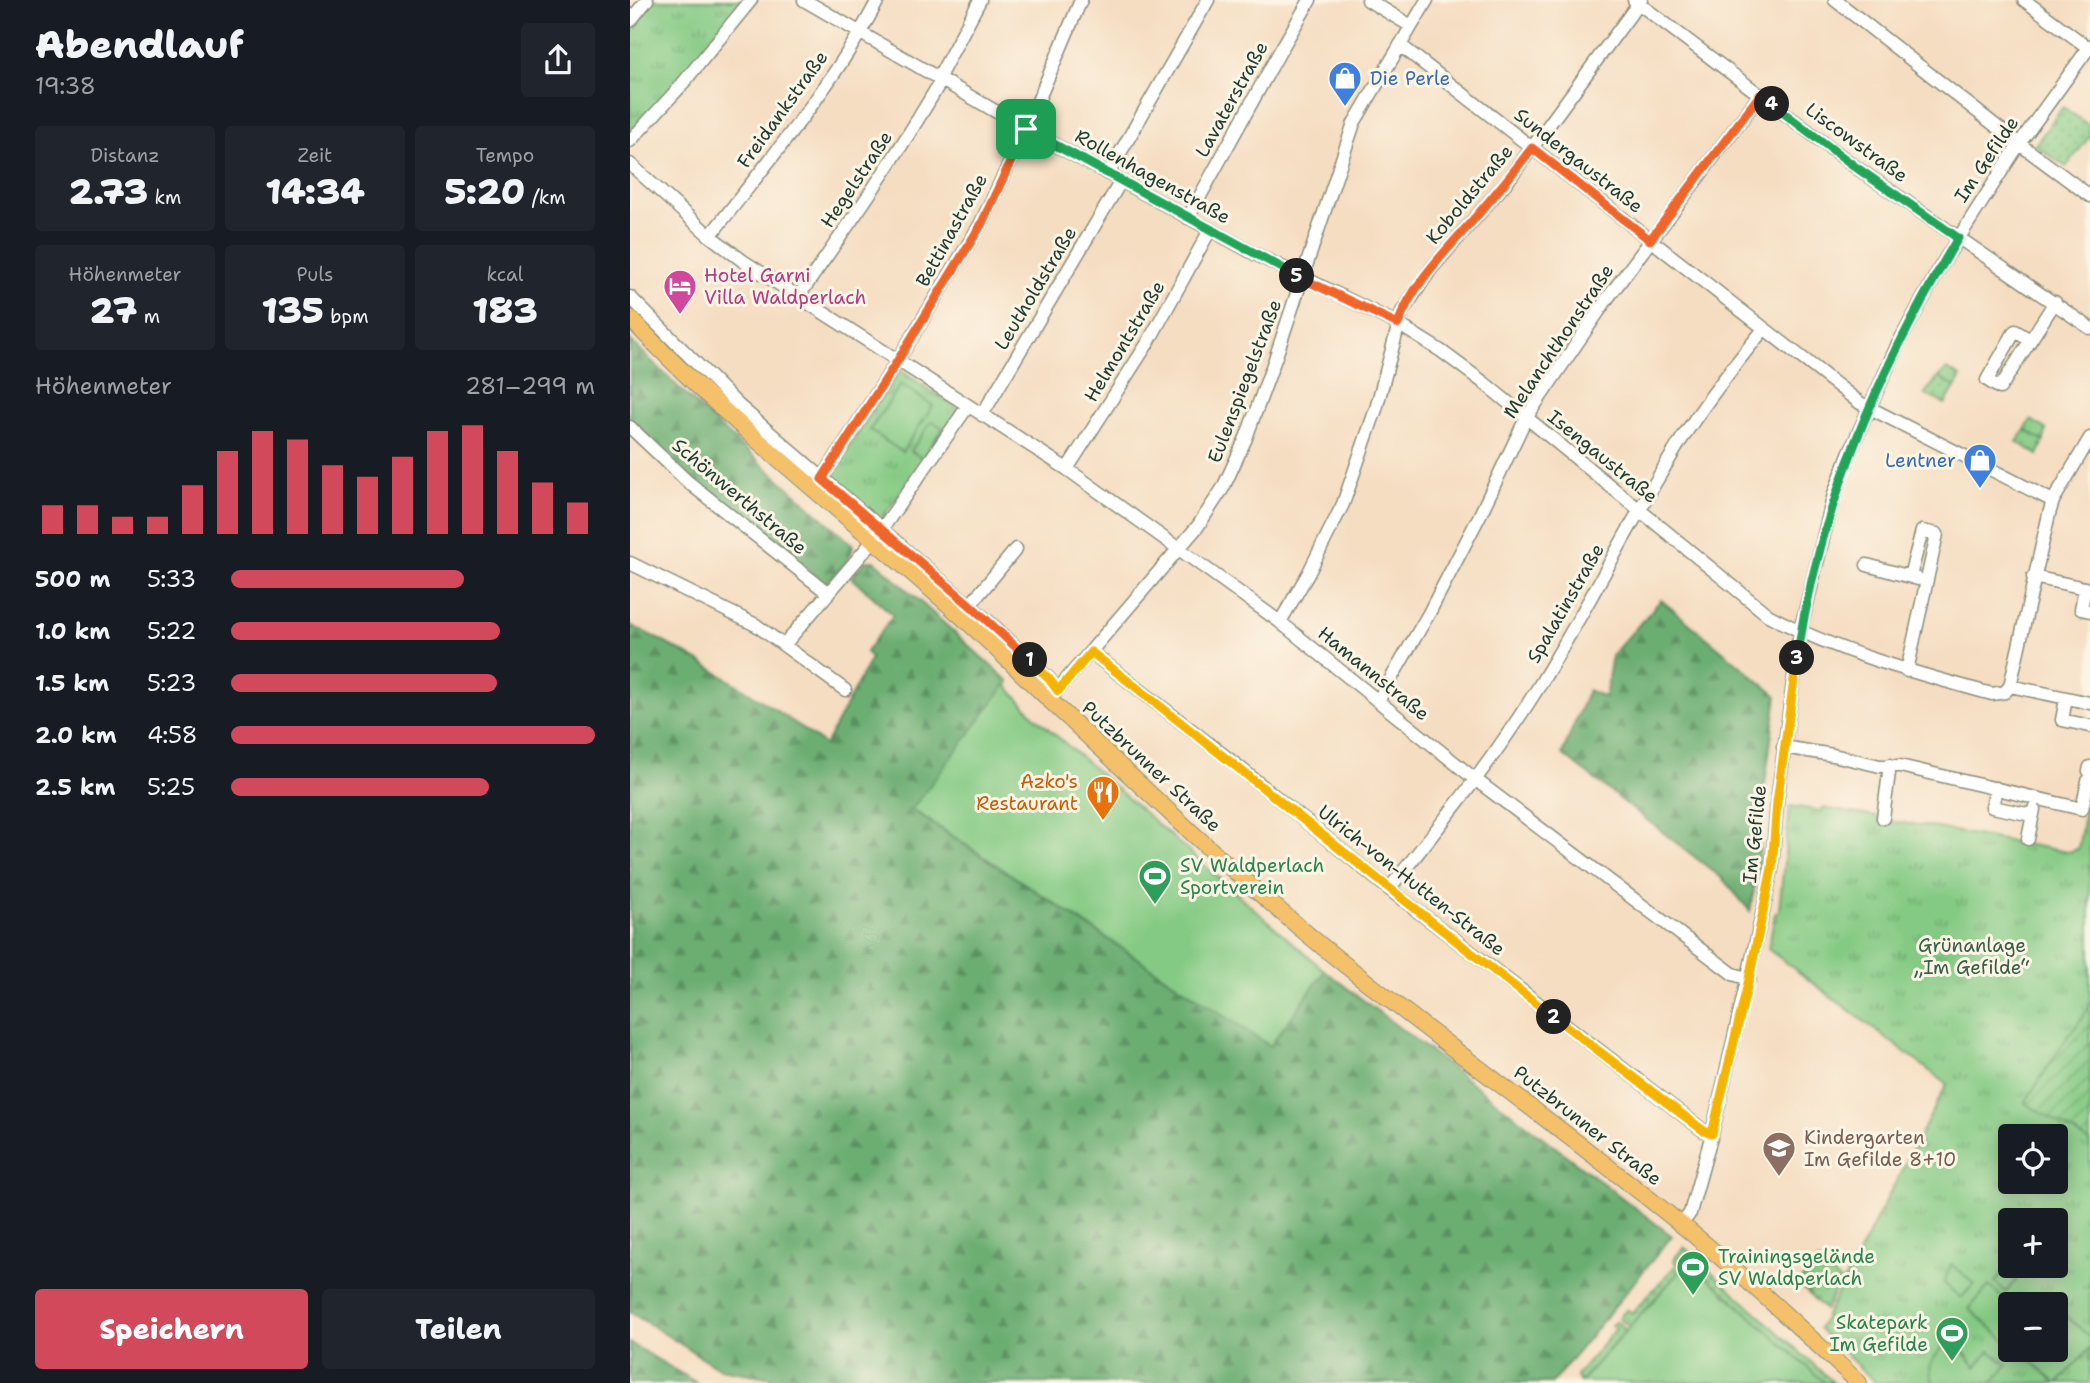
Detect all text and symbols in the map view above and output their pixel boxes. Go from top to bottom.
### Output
text: Abendlauf [35,19,244,70]
button: share [521,23,595,97]
street label: Lavaterstraße [1189,37,1274,162]
street label: Freidankstraße [731,46,833,173]
shop icon: Die Perle [1326,59,1364,108]
place label: Die Perle [1370,66,1450,91]
text: 19:38 [35,71,96,101]
pin: 4 [1754,86,1790,122]
text: 4 [1765,91,1778,116]
street label: Liscowstraße [1801,97,1913,188]
pin [996,99,1056,159]
street label: Sundergaustraße [1509,102,1648,218]
icon: arrive [1007,110,1045,148]
street label: Im Gefilde [1949,111,2024,207]
street label: Rollenhagenstraße [1071,123,1235,230]
street label: Hegelstraße [815,126,898,233]
street label: Koboldstraße [1420,139,1518,249]
text: Distanz [90,143,160,168]
text: Zeit [298,143,332,168]
text: Tempo [476,143,534,168]
text: 2.73 [69,168,148,215]
text: 14:34 [265,168,365,215]
text: 5:20 [444,168,525,215]
street label: Bettinastraße [910,169,993,291]
text: km [148,185,181,210]
text: /km [525,185,566,210]
street label: Leutholdstraße [989,222,1082,355]
pin: 5 [1280,258,1314,294]
street label: Melanchthonstraße [1497,259,1619,423]
text: Höhenmeter [68,262,182,287]
text: Puls [296,262,334,287]
text: kcal [487,262,523,287]
place label: Hotel Garni Villa Waldperlach [704,263,866,310]
text: 5 [1291,263,1302,288]
hotel icon: Hotel Garni Villa Waldperlach [661,267,699,316]
street label: Helmontstraße [1078,276,1171,407]
text: 27 [90,287,137,334]
text: 135 [261,287,324,334]
text: 183 [472,287,538,334]
street label: Eulenspiegelstraße [1202,296,1287,466]
text: m [137,304,160,329]
text: bpm [324,304,369,329]
text: Höhenmeter [35,371,172,401]
text: 281–299 m [465,371,595,401]
street label: Isengaustraße [1542,404,1663,509]
street label: Schönwerthstraße [667,433,812,560]
shop icon: Lentner [1961,441,1999,490]
place label: Lentner [1885,448,1956,473]
street label: Spalatinstraße [1521,539,1610,668]
text: 500 m [35,564,110,594]
text: 5:33 [147,564,196,594]
text: 1.0 km [35,616,110,646]
text: 5:22 [147,616,196,646]
street label: Hamannstraße [1313,621,1435,726]
pin: 3 [1780,640,1814,676]
pin: 1 [1012,642,1048,678]
text: 3 [1790,645,1803,670]
text: 1 [1025,647,1034,672]
text: 1.5 km [35,668,109,698]
text: 5:23 [147,668,196,698]
street label: Putzbrunner Straße [1077,695,1227,837]
text: 2.0 km [35,720,117,750]
text: 4:58 [147,720,198,750]
place label: Azko's Restaurant [976,769,1078,816]
text: 2.5 km [35,772,116,802]
text: 5:25 [147,772,195,802]
restaurant icon: Azko's Restaurant [1084,773,1122,822]
street label: Im Gefilde [1737,784,1772,884]
street label: Ulrich-von-Hutten-Straße [1313,799,1510,961]
place label: SV Waldperlach Sportverein [1180,853,1324,900]
sports icon: SV Waldperlach Sportverein [1136,857,1174,906]
park label: Grünanlage „Im Gefilde“ [1913,933,2030,980]
pin: 2 [1536,1000,1572,1034]
text: 2 [1547,1004,1560,1029]
street label: Putzbrunner Straße [1508,1060,1667,1191]
map controls [1998,1124,2068,1362]
button: locate [1998,1124,2068,1194]
place label: Kindergarten Im Gefilde 8+10 [1804,1125,1956,1172]
school or university icon: Kindergarten Im Gefilde 8+10 [1760,1129,1798,1178]
button: + [1998,1208,2068,1278]
place label: Trainingsgelände SV Waldperlach [1718,1244,1875,1291]
sports icon: Trainingsgelände SV Waldperlach [1674,1248,1712,1297]
button: Speichern [35,1289,308,1369]
button: Teilen [322,1289,595,1369]
button: − [1998,1292,2068,1362]
place label: Skatepark Im Gefilde [1830,1310,1928,1357]
sports icon: Skatepark Im Gefilde [1933,1314,1971,1363]

